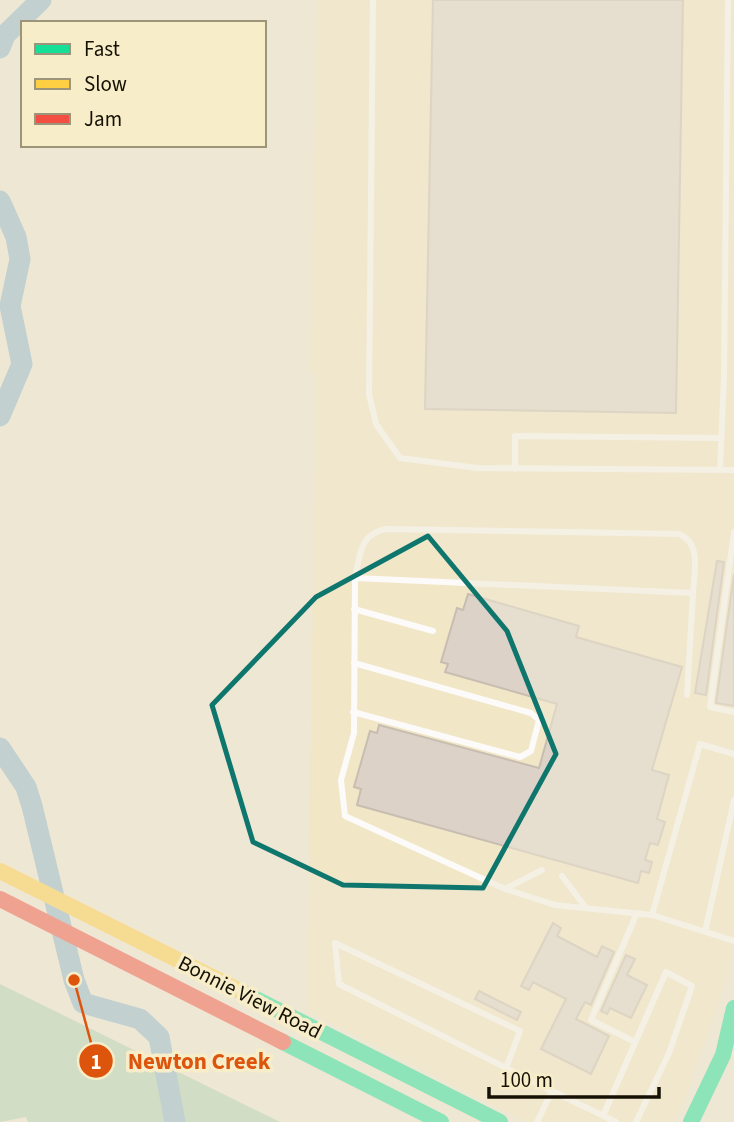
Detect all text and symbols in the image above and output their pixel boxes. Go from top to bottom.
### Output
legend [21,21,266,147]
text: Fast [84,34,120,64]
text: Slow [84,69,127,99]
text: Jam [84,104,122,134]
street label: Bonnie View Road [173,948,327,1046]
callout: Newton Creek [79,1039,284,1083]
text: Newton Creek [128,1045,271,1078]
text: 1 [90,1047,102,1077]
scale bar [489,1056,659,1100]
text: 100 m [500,1065,553,1095]

